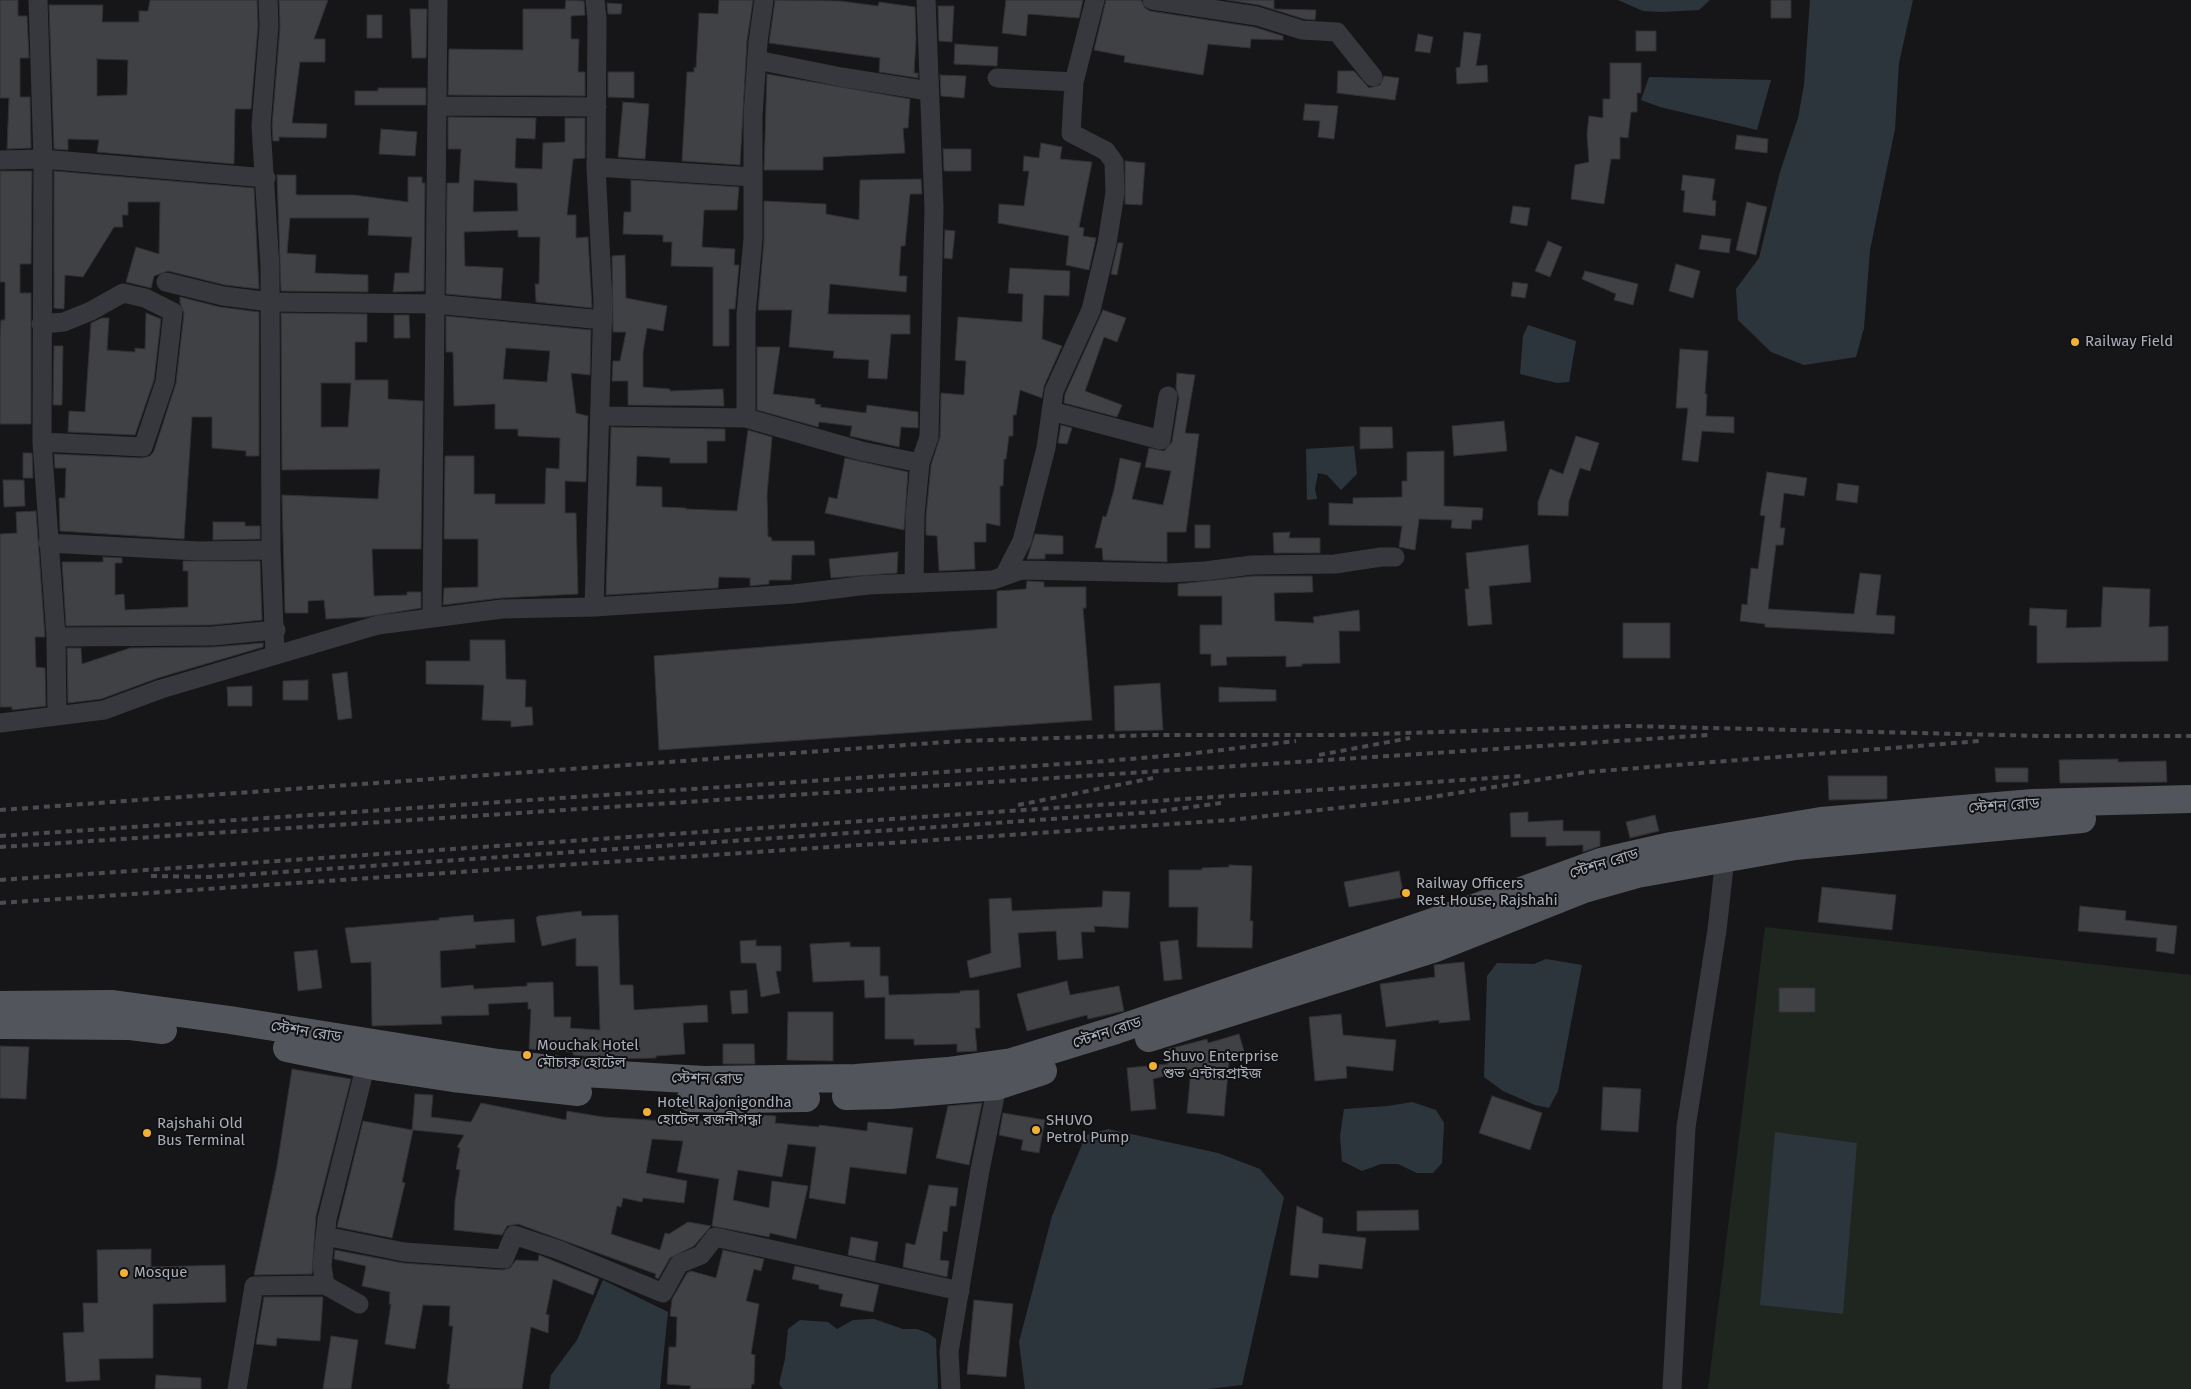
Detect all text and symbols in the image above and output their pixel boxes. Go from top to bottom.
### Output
place label: Railway Field [2085,333,2173,351]
marker: Railway Field [2069,336,2081,348]
street label: স্টেশন রোড [1968,795,2040,817]
street label: স্টেশন রোড [1567,845,1641,883]
place label: Railway Officers Rest House, Rajshahi [1416,875,1558,910]
marker: Railway Officers Rest House, Rajshahi [1400,887,1412,899]
street label: স্টেশন রোড [1070,1013,1144,1053]
street label: স্টেশন রোড [269,1018,343,1046]
place label: Mouchak Hotel মৌচাক হোটেল [537,1037,639,1072]
place label: Shuvo Enterprise শুভ এন্টারপ্রাইজ [1163,1048,1279,1083]
marker: Mouchak Hotel মৌচাক হোটেল [521,1049,533,1061]
marker: Shuvo Enterprise শুভ এন্টারপ্রাইজ [1147,1060,1159,1072]
street label: স্টেশন রোড [671,1069,743,1089]
place label: Hotel Rajonigondha হোটেল রজনীগন্ধা [657,1094,792,1129]
marker: Hotel Rajonigondha হোটেল রজনীগন্ধা [641,1106,653,1118]
place label: SHUVO Petrol Pump [1046,1112,1129,1147]
place label: Rajshahi Old Bus Terminal [157,1115,245,1150]
marker: SHUVO Petrol Pump [1030,1124,1042,1136]
marker: Rajshahi Old Bus Terminal [141,1127,153,1139]
place label: Mosque [134,1264,187,1282]
marker: Mosque [118,1267,130,1279]

